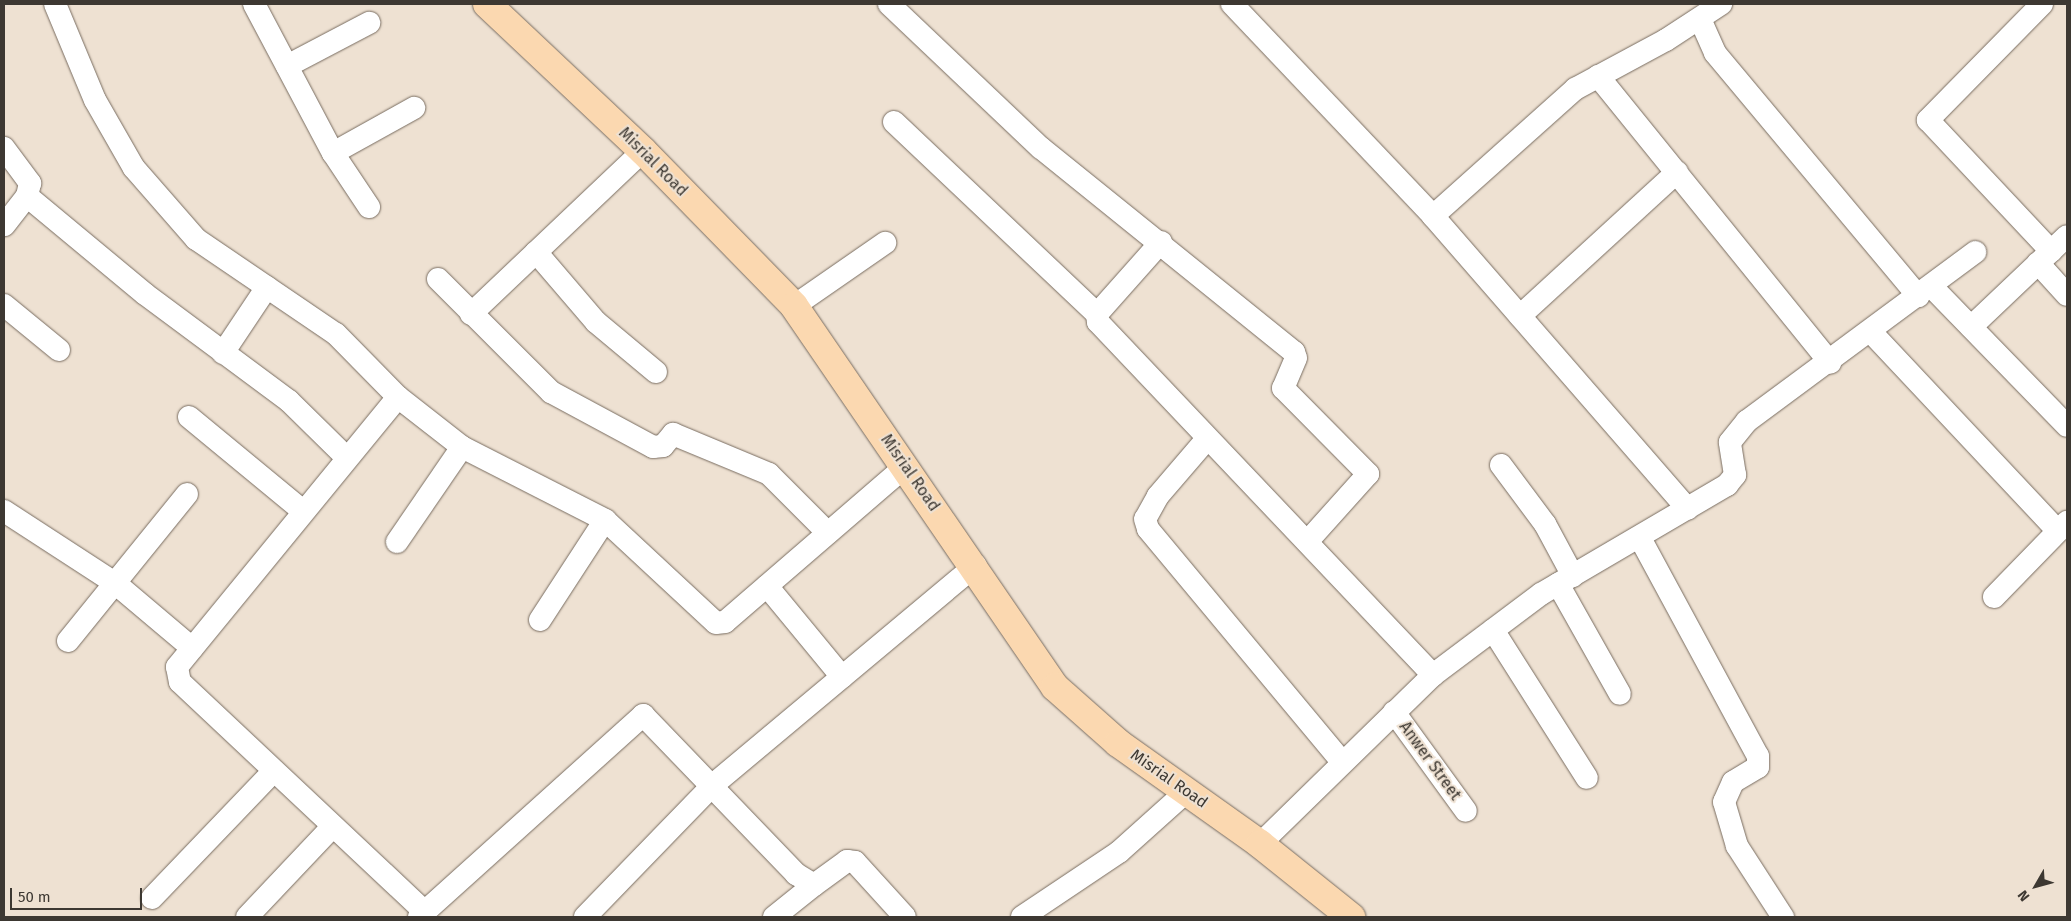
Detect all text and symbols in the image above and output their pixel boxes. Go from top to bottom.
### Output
street label: Misrial Road [615,124,691,200]
street label: Misrial Road [876,431,944,515]
street label: Anwer Street [1395,718,1465,804]
street label: Misrial Road [1127,745,1211,813]
north arrow [2011,861,2061,911]
scale bar [12,878,145,910]
text: N [2014,887,2033,904]
text: 50 m [18,888,51,906]

